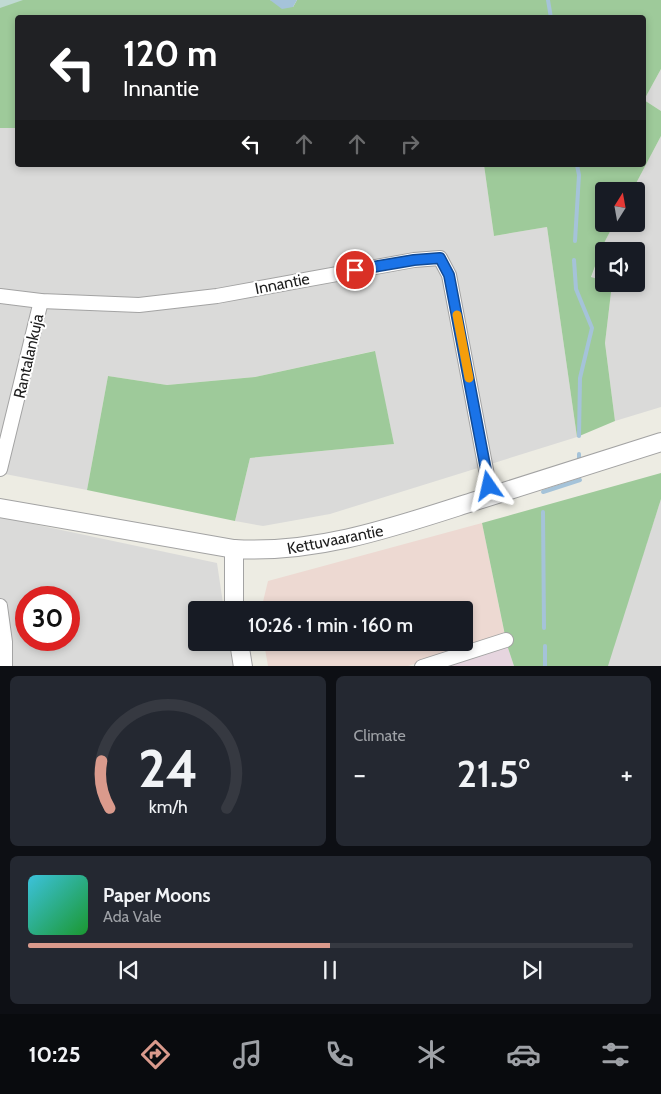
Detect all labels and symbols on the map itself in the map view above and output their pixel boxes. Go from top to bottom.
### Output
north arrow [595,182,645,232]
pin [334,249,376,291]
street label: Innantie [253,269,311,298]
street label: Rantalankuja [10,312,48,400]
position arrow [462,459,514,511]
street label: Kettuvaarantie [285,521,385,558]
speed limit sign: 30 [15,586,80,651]

